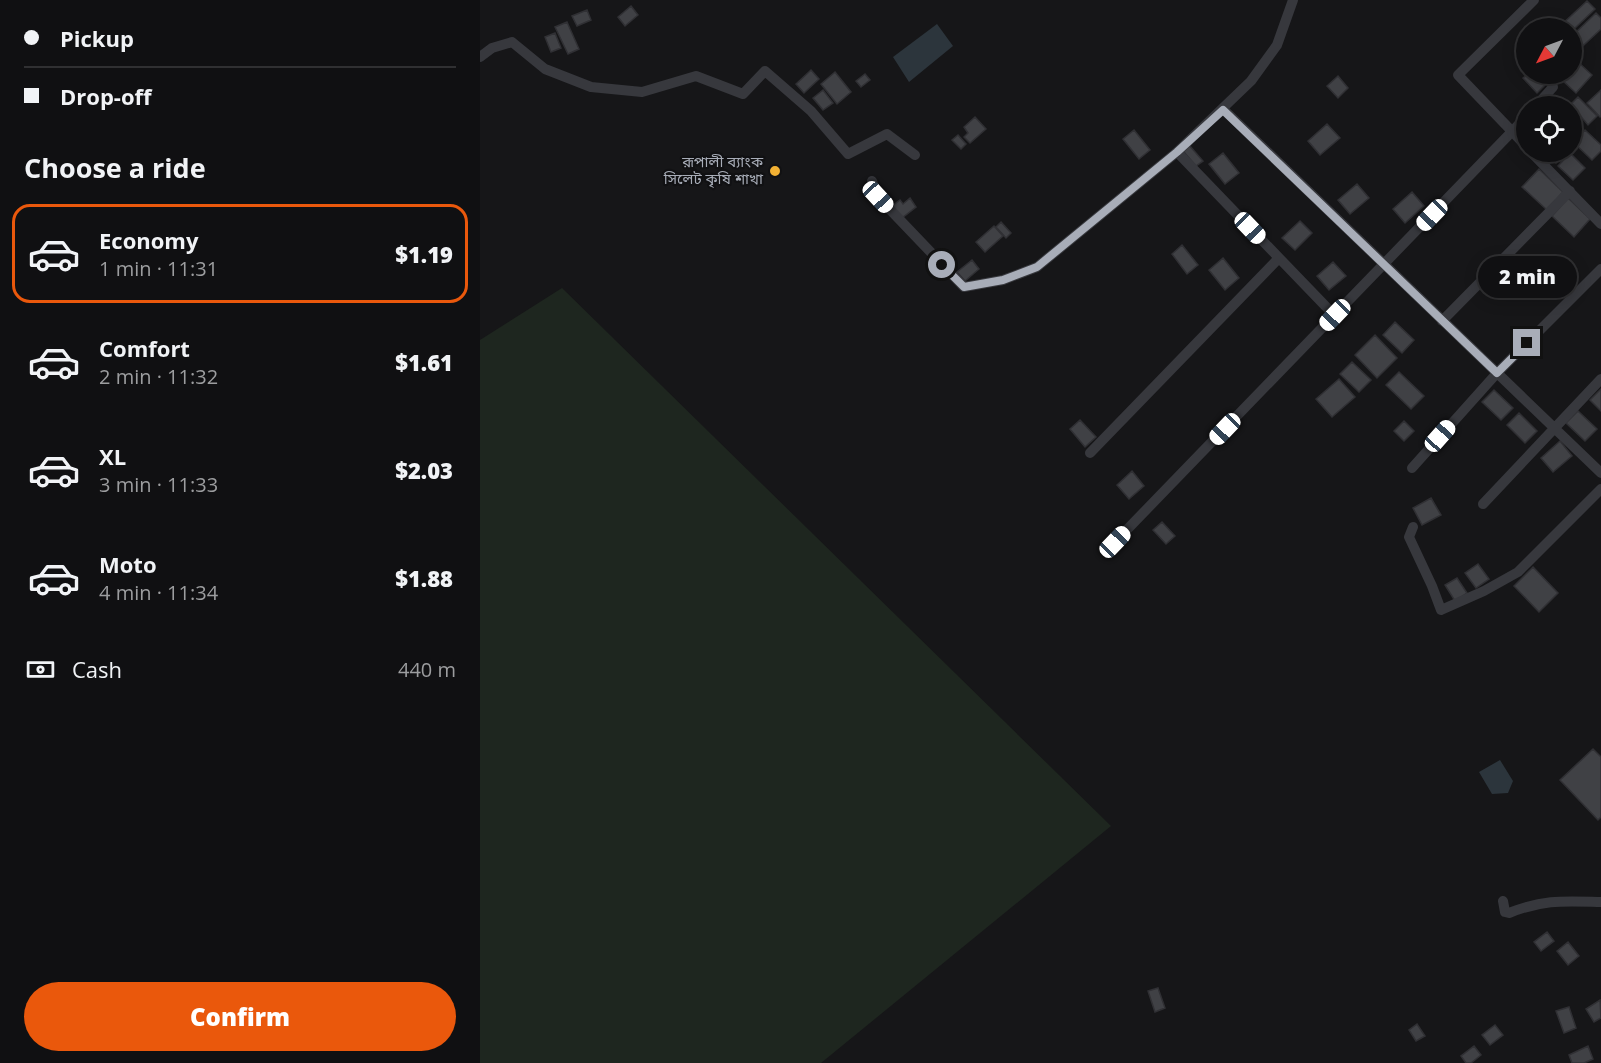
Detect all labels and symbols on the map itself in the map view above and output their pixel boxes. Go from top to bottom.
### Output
north arrow [1516,18,1582,84]
place label: রূপালী ব্যাংক সিলেট কৃষি শাখা [663,151,764,188]
marker: রূপালী ব্যাংক সিলেট কৃষি শাখা [768,164,782,178]
car [859,178,897,216]
car [1413,196,1451,234]
car [1231,209,1269,247]
route start [928,251,955,278]
callout: 2 min [1478,256,1576,298]
car [1316,296,1354,334]
route end [1513,329,1540,356]
car [1206,410,1244,448]
car [1421,417,1459,455]
car [1096,523,1134,561]

